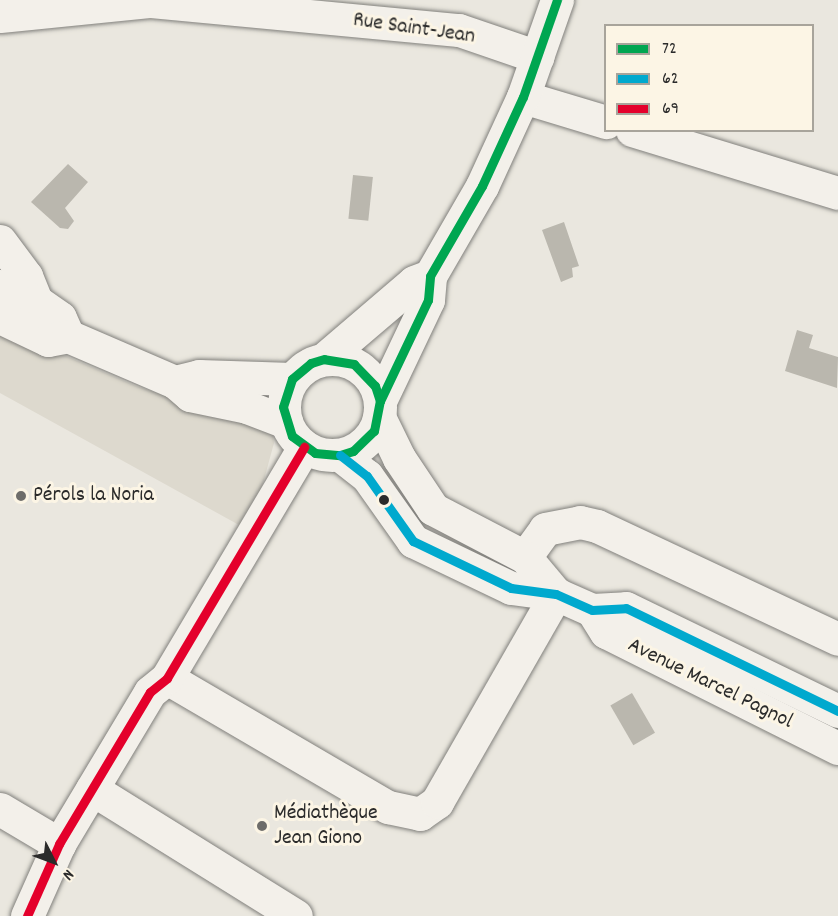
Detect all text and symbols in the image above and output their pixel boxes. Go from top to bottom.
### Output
street label: Rue Saint-Jean [351,7,477,51]
legend [604,24,814,132]
text: 72 [662,37,677,62]
text: 62 [662,67,679,92]
text: 69 [662,97,679,122]
place label: Pérols la Noria [33,483,154,509]
marker: Pérols la Noria [14,489,28,503]
unlabelled marker [378,494,390,506]
street label: Avenue Marcel Pagnol [623,633,797,735]
place label: Médiathèque Jean Giono [274,800,378,852]
marker: Médiathèque Jean Giono [255,819,269,833]
north arrow [24,832,84,892]
text: N [57,864,79,885]

